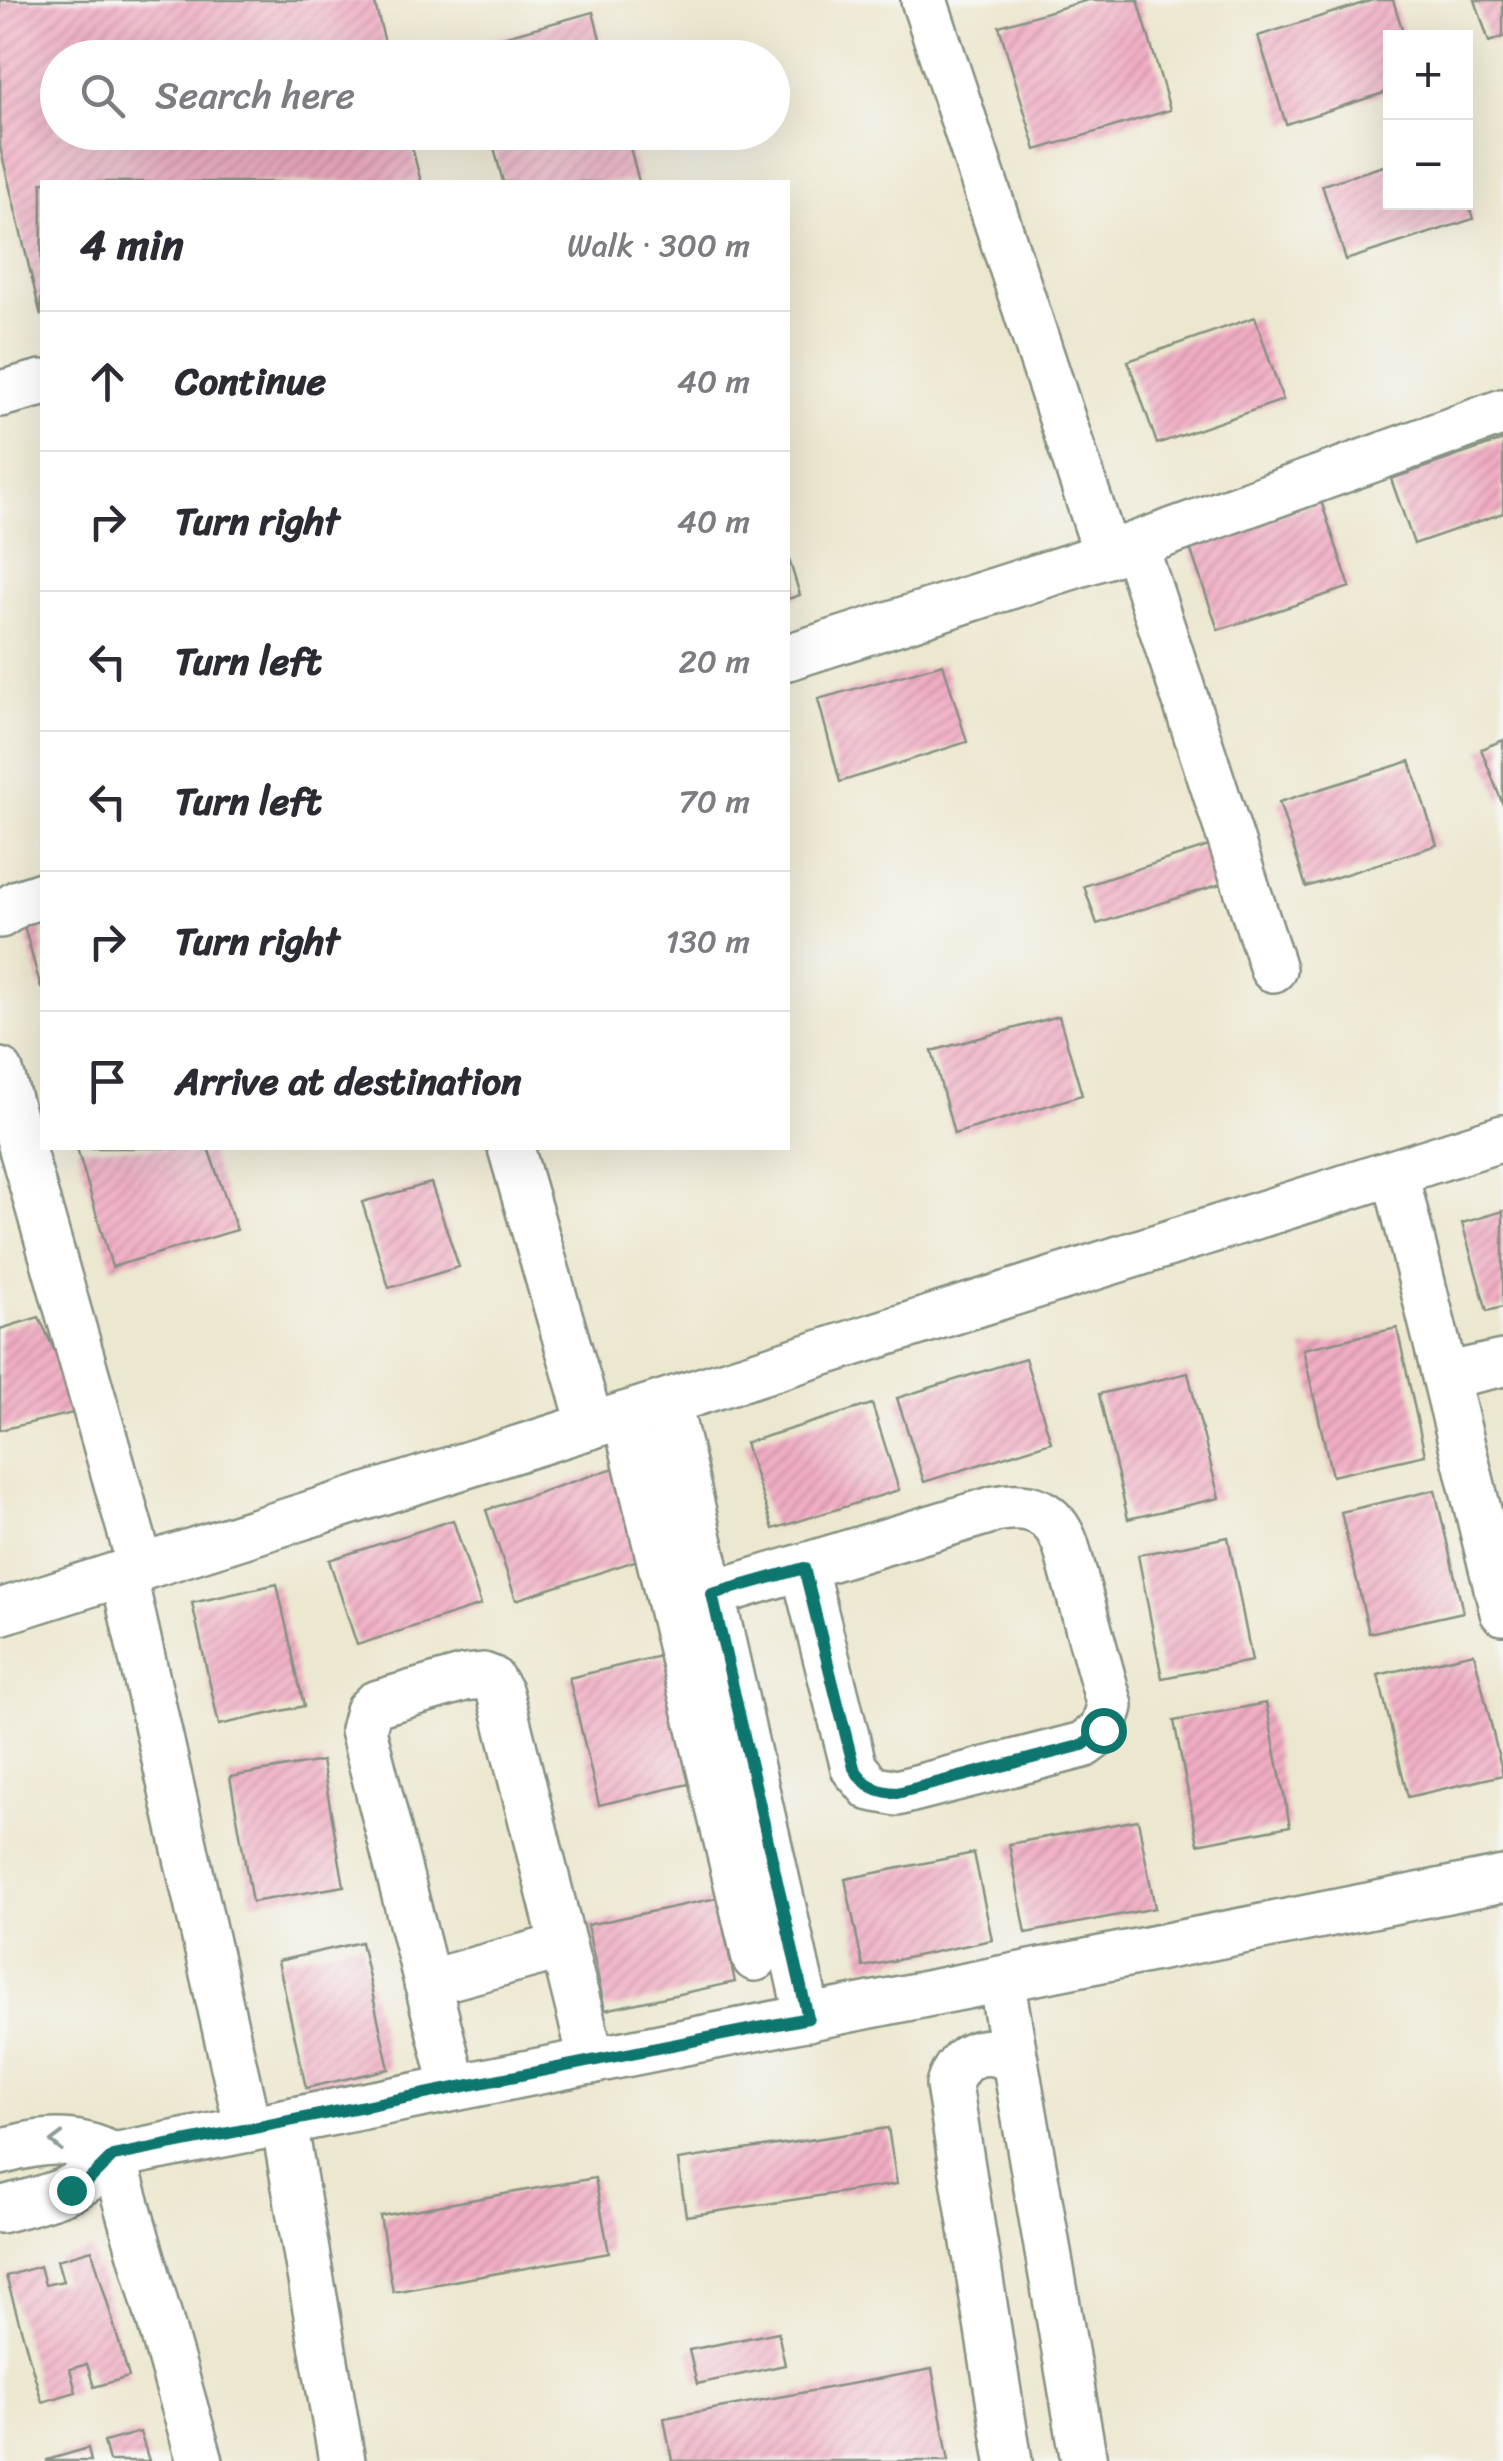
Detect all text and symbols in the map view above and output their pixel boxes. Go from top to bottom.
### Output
map controls [1383,30,1473,210]
button: + [1383,30,1473,120]
search box [40,40,790,150]
text: Search here [155,62,355,129]
icon: search [75,68,130,123]
button: − [1383,120,1473,210]
text: 4 min [80,208,184,282]
text: Walk · 300 m [567,217,750,274]
text: Continue [175,348,326,415]
text: 40 m [677,353,750,410]
icon: ahead [80,354,135,409]
text: Turn right [175,488,340,555]
text: 40 m [677,493,750,550]
icon: right [80,494,135,549]
text: Turn left [175,628,321,695]
text: 20 m [678,633,750,690]
icon: left [80,634,135,689]
text: Turn left [175,768,321,835]
text: 70 m [679,773,750,830]
icon: left [80,774,135,829]
text: Turn right [175,908,340,975]
text: 130 m [666,913,750,970]
icon: right [80,914,135,969]
text: Arrive at destination [175,1048,522,1115]
icon: arrive [80,1054,135,1109]
route start [1081,1708,1127,1754]
one-way arrow [49,2131,65,2152]
route end [49,2168,95,2214]

